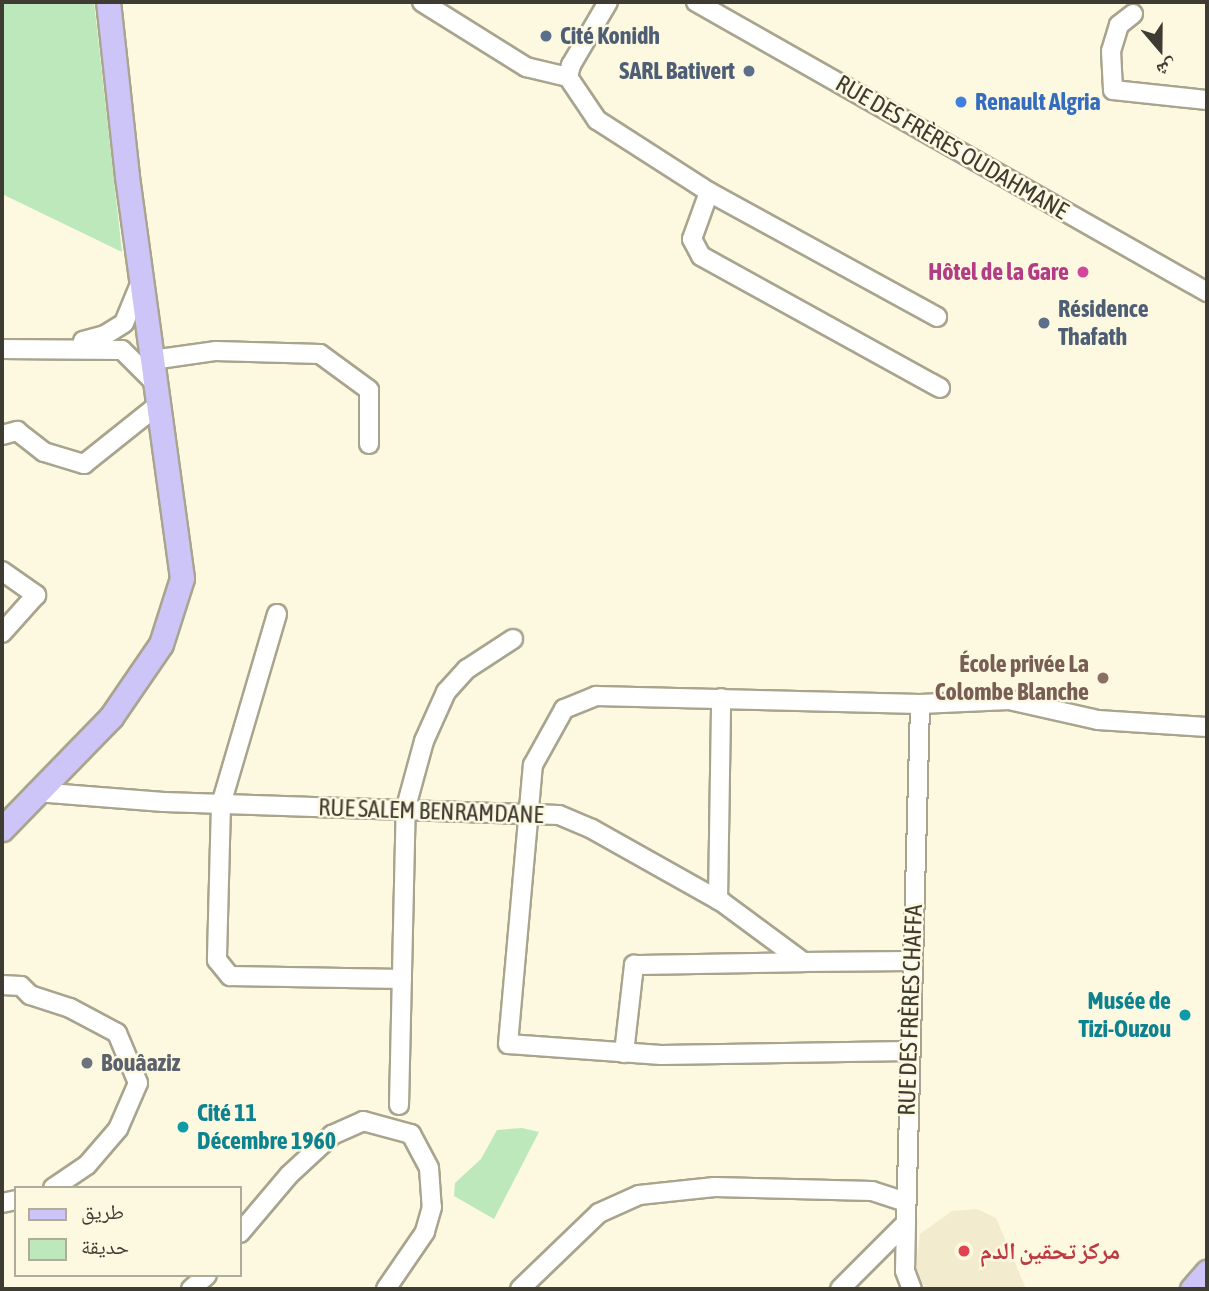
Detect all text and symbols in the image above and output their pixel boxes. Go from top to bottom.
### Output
north arrow [1125,14,1195,84]
place label: Cité Konidh [560,22,660,50]
marker: Cité Konidh [538,28,554,44]
text: ش [1154,55,1180,83]
place label: SARL Bativert [619,57,735,85]
marker: SARL Bativert [741,63,757,79]
street label: RUE DES FRÈRES OUDAHMANE [831,69,1073,225]
place label: Renault Algria [975,88,1101,116]
marker: Renault Algria [953,94,969,110]
place label: Hôtel de la Gare [928,258,1069,286]
marker: Hôtel de la Gare [1075,264,1091,280]
place label: Résidence Thafath [1058,295,1149,351]
marker: Résidence Thafath [1036,315,1052,331]
place label: École privée La Colombe Blanche [935,650,1089,706]
marker: École privée La Colombe Blanche [1095,670,1111,686]
street label: RUE SALEM BENRAMDANE [318,793,544,829]
street label: RUE DES FRÈRES CHAFFA [892,904,928,1116]
place label: Musée de Tizi-Ouzou [1078,987,1171,1043]
marker: Musée de Tizi-Ouzou [1177,1007,1193,1023]
place label: Bouâaziz [101,1049,180,1077]
marker: Bouâaziz [79,1055,95,1071]
place label: Cité 11 Décembre 1960 [197,1099,336,1155]
marker: Cité 11 Décembre 1960 [175,1119,191,1135]
legend [14,1186,242,1277]
text: طريق [81,1199,124,1223]
text: حديقة [81,1234,129,1258]
place label: مركز تحقين الدم [980,1237,1120,1265]
marker: مركز تحقين الدم [954,1241,974,1261]

